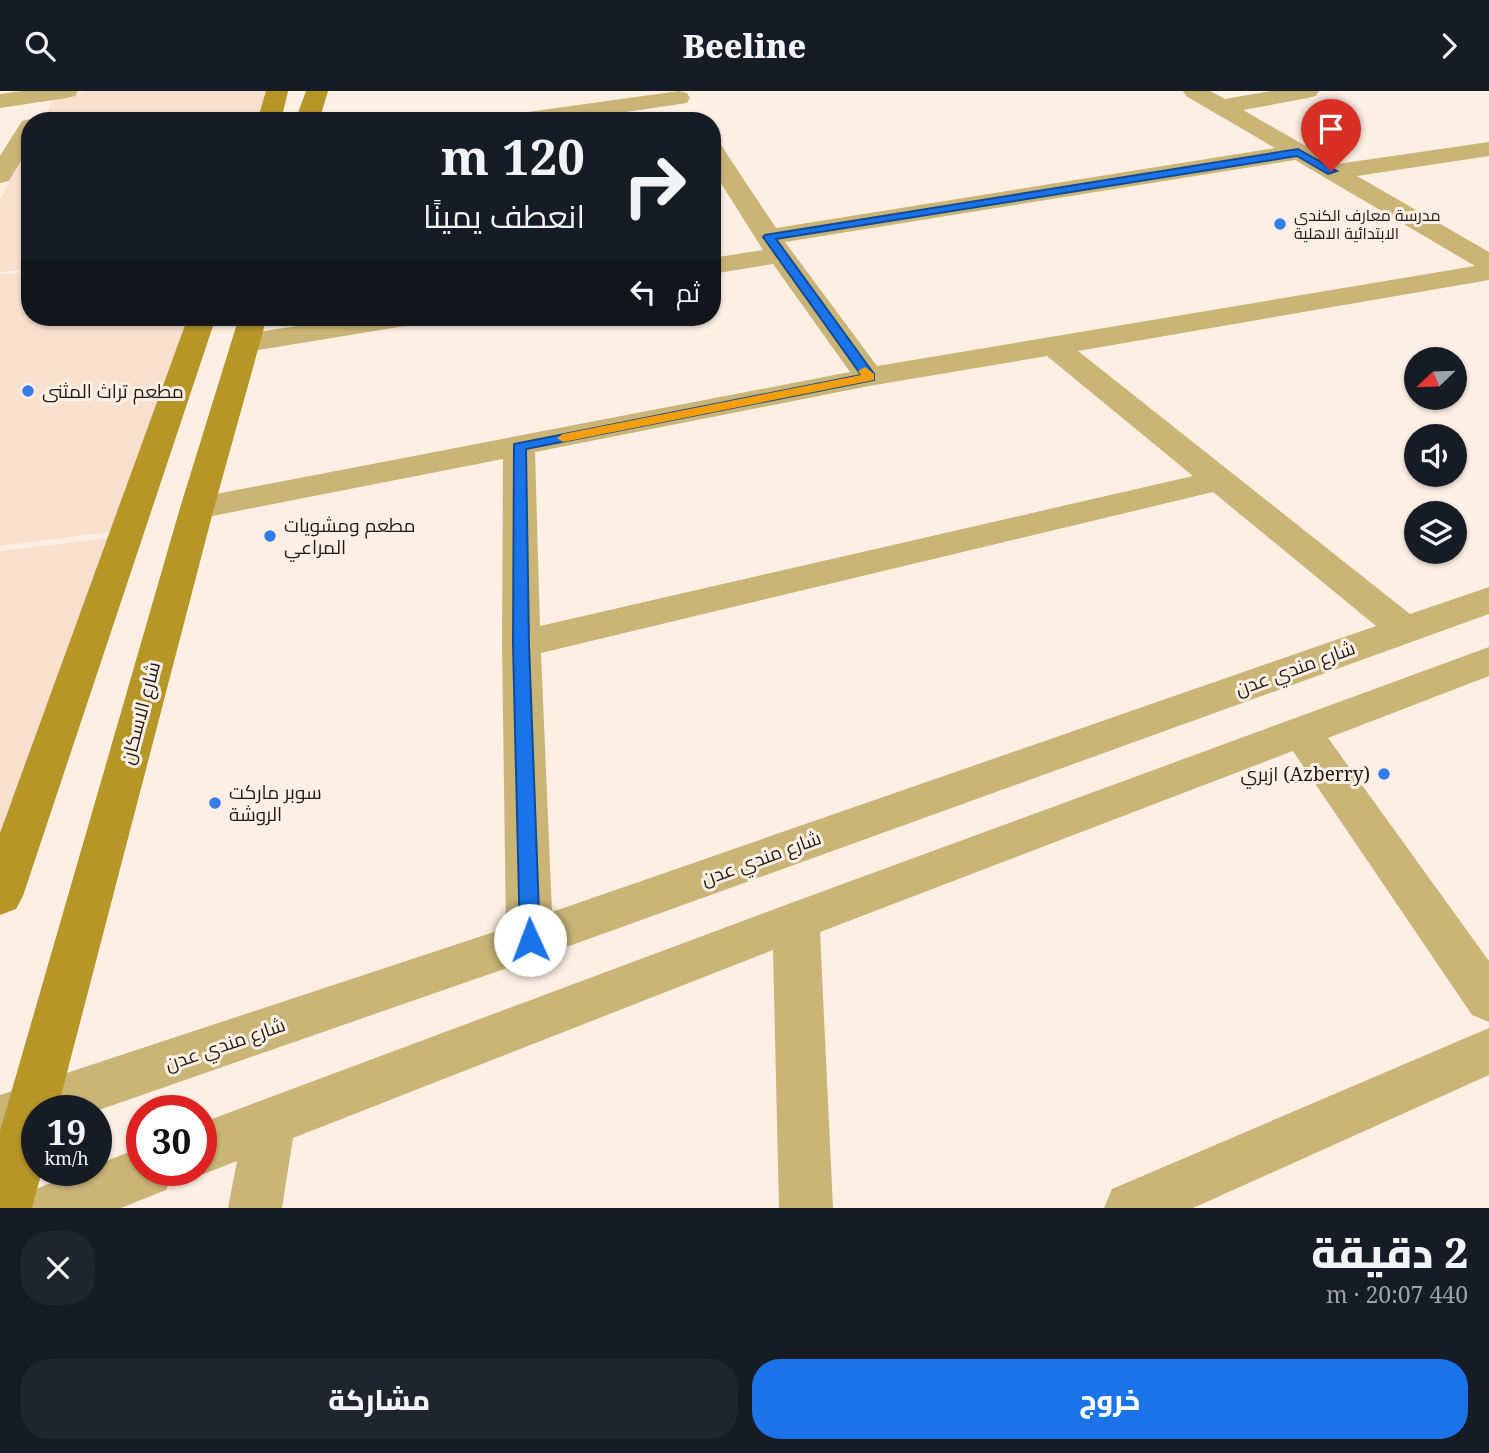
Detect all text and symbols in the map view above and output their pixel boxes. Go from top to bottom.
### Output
text: Beeline [683,24,806,67]
icon: search [21,27,59,65]
icon: forward [1430,27,1468,65]
pin [1301,99,1361,171]
icon: arrive [1312,110,1350,148]
text: 120 m [441,123,585,189]
icon: right [609,140,700,231]
text: انعطف يمينًا [423,194,585,237]
place label: مدرسة معارف الكندي الابتدائية الاهلية [1294,204,1441,244]
marker: مدرسة معارف الكندي الابتدائية الاهلية [1272,216,1288,232]
icon: left [624,273,662,311]
text: ثم [676,274,700,310]
north arrow [1404,347,1466,409]
map controls [1404,347,1467,564]
place label: مطعم تراث المثنى [42,378,184,405]
marker: مطعم تراث المثنى [20,383,36,399]
button: sound [1404,424,1467,487]
button: layers [1404,501,1467,564]
place label: مطعم ومشويات المراعي [284,512,416,562]
marker: مطعم ومشويات المراعي [262,528,278,544]
street label: شارع مندي عدن [1231,634,1359,704]
street label: شارع الاسكان [114,659,167,768]
place label: ازبري (Azberry) [1240,761,1370,789]
marker: ازبري (Azberry) [1376,766,1392,782]
place label: سوبر ماركت الروشة [229,779,322,827]
marker: سوبر ماركت الروشة [207,795,223,811]
street label: شارع مندي عدن [697,824,825,894]
position arrow [493,903,567,977]
street label: شارع مندي عدن [161,1011,289,1079]
speed limit sign: 30 [126,1095,217,1186]
text: 19 [47,1108,86,1155]
text: km/h [44,1146,89,1170]
text: 2 دقيقة [1311,1223,1468,1280]
button: close [21,1231,95,1305]
text: 440 m · 20:07 [1326,1278,1468,1310]
button: مشاركة [21,1359,738,1439]
button: خروج [752,1359,1468,1439]

